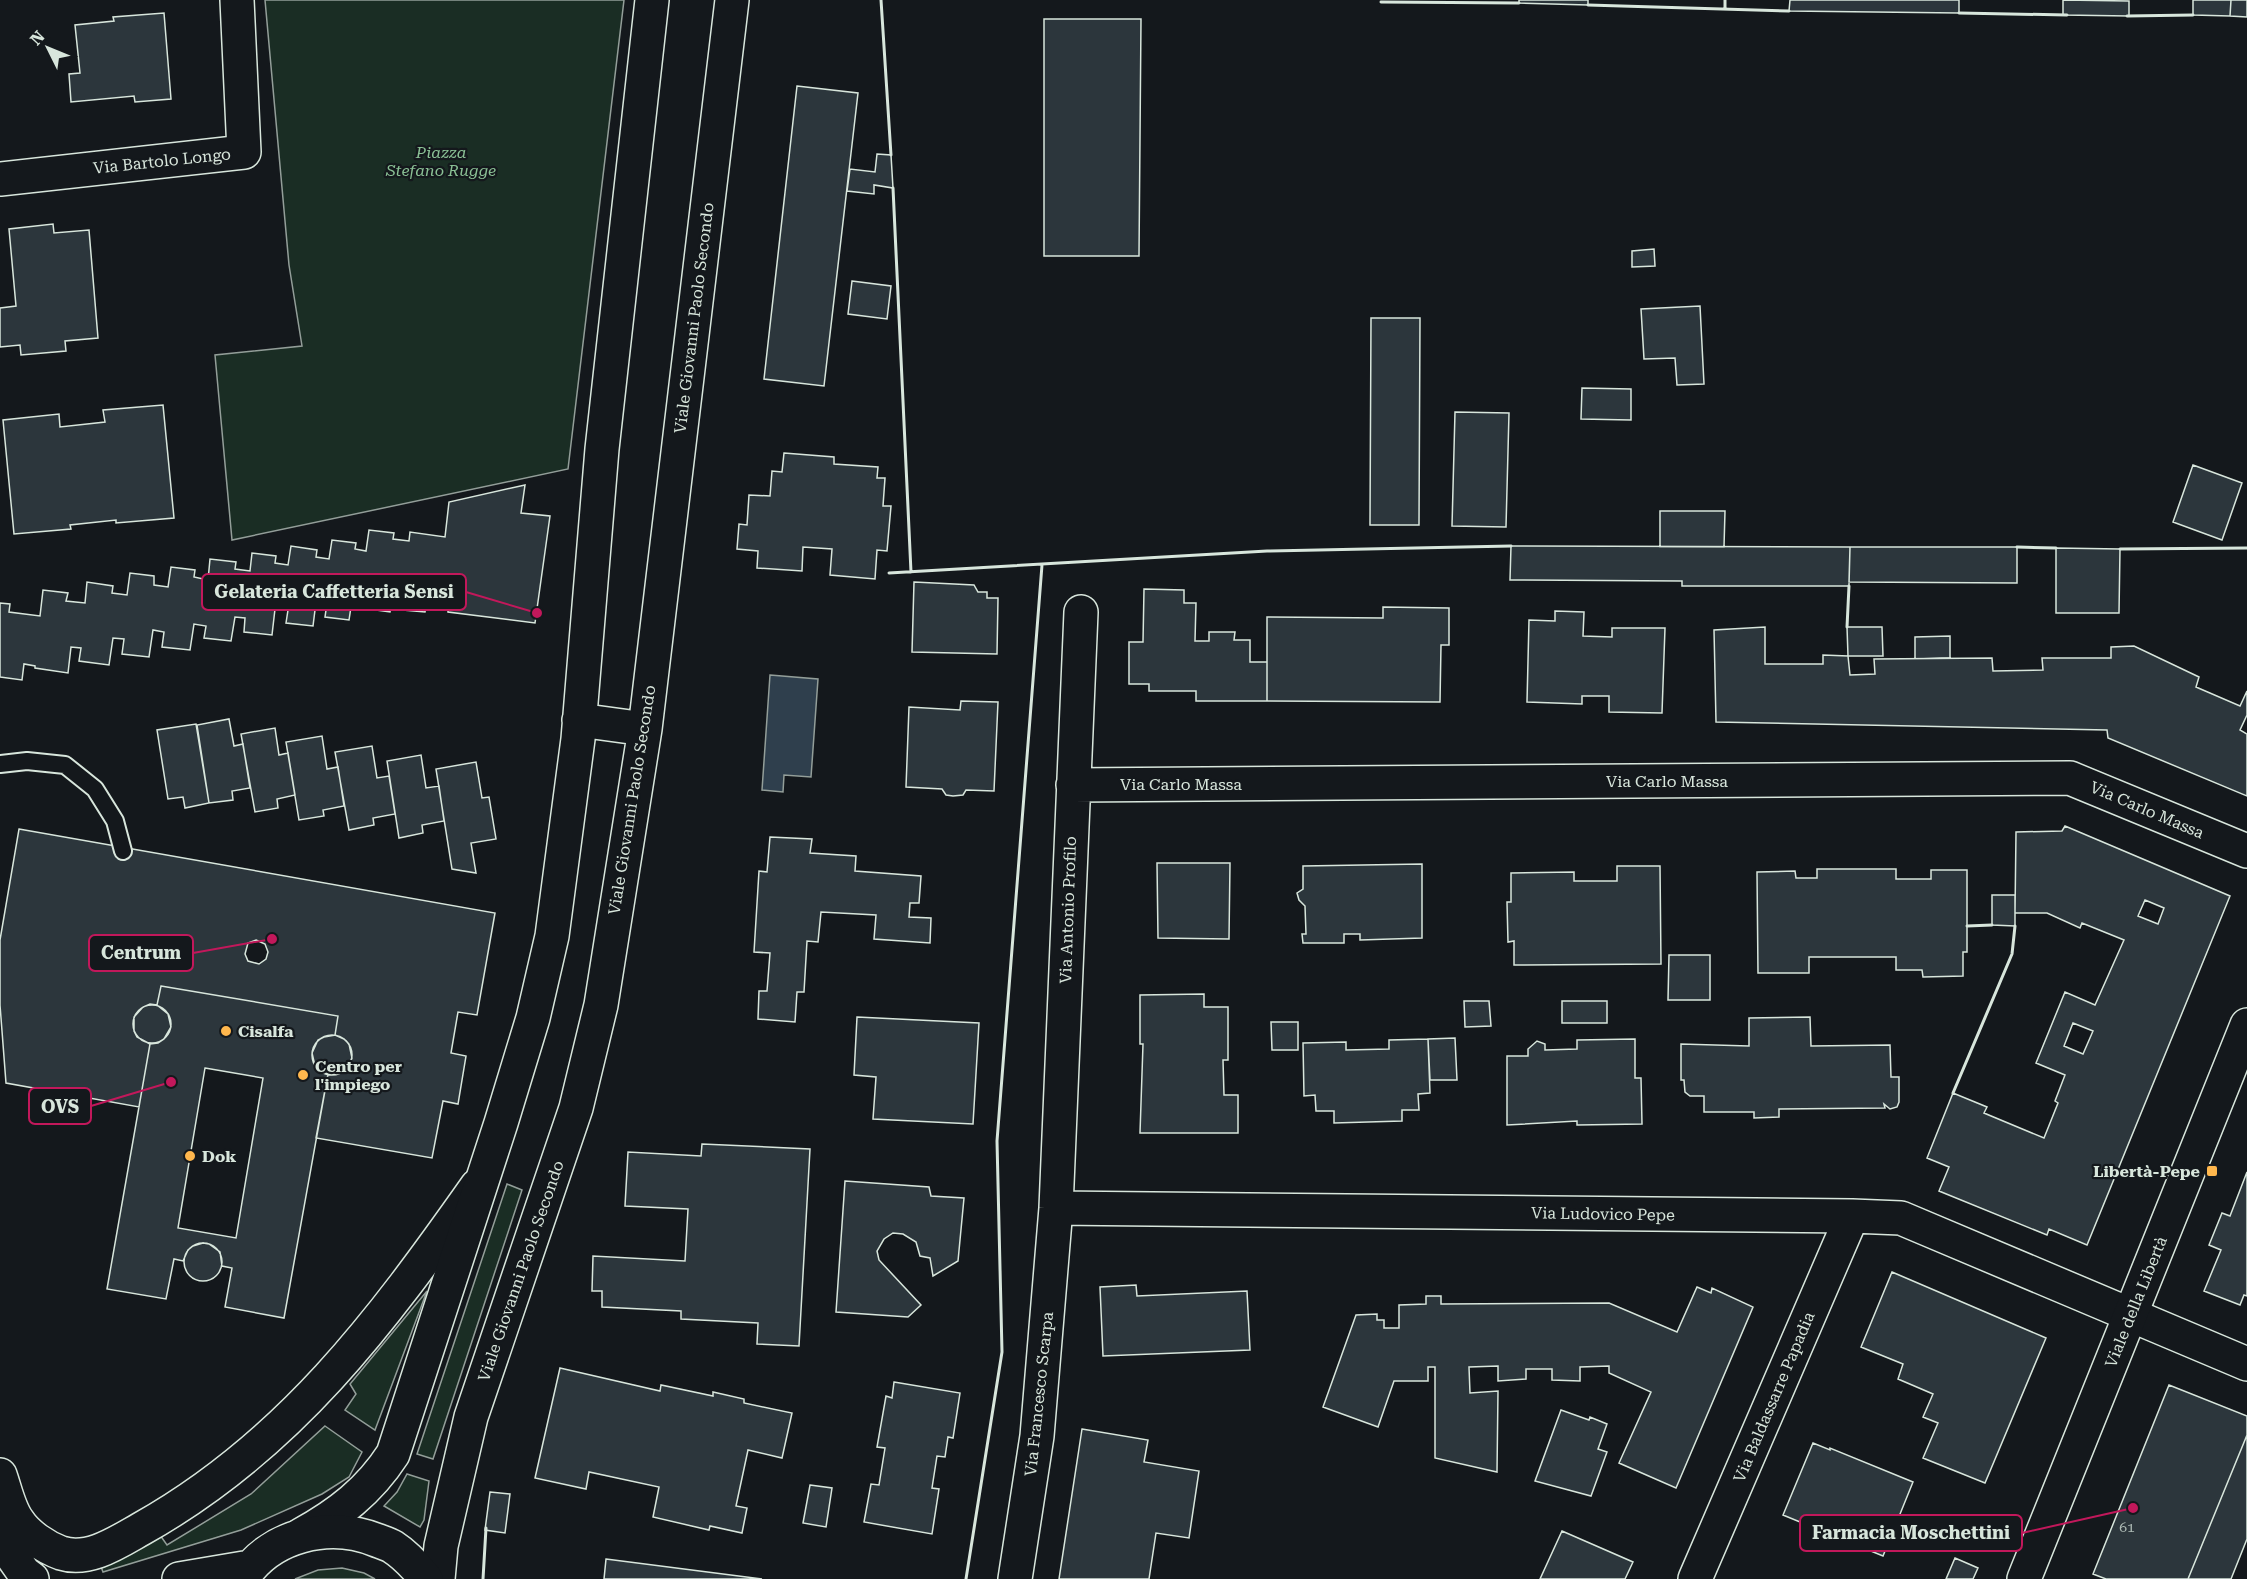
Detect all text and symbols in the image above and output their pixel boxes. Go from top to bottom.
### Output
north arrow [18,18,78,78]
text: N [26,27,49,49]
park label: Piazza Stefano Rugge [385,143,496,180]
street label: Via Bartolo Longo [92,144,232,178]
street label: Viale Giovanni Paolo Secondo [670,201,718,434]
callout: Gelateria Caffetteria Sensi [202,574,466,610]
text: Gelateria Caffetteria Sensi [214,581,454,602]
street label: Viale Giovanni Paolo Secondo [604,684,660,916]
street label: Via Carlo Massa [1606,772,1728,791]
street label: Via Carlo Massa [1120,775,1242,794]
street label: Via Carlo Massa [2087,777,2207,843]
street label: Via Antonio Profilo [1056,836,1080,984]
callout: Centrum [89,935,193,971]
text: Centrum [101,942,182,963]
place label: Cisalfa [238,1022,294,1041]
marker: Cisalfa [219,1024,233,1038]
place label: Centro per l'impiego [315,1057,402,1094]
marker: Centro per l'impiego [296,1068,310,1082]
callout: OVS [29,1088,91,1124]
text: OVS [41,1096,79,1117]
place label: Dok [202,1147,236,1166]
marker: Dok [183,1149,197,1163]
street label: Viale Giovanni Paolo Secondo [474,1158,568,1384]
place label: Libertà-Pepe [2093,1162,2200,1181]
marker: Libertà-Pepe [2205,1164,2219,1178]
street label: Via Ludovico Pepe [1531,1203,1675,1225]
street label: Viale della Libertà [2101,1233,2171,1370]
street label: Via Baldassarre Papadia [1729,1309,1819,1485]
street label: Via Francesco Scarpa [1021,1310,1057,1477]
callout: Farmacia Moschettini [1800,1515,2022,1551]
house number: 61 [2119,1519,2135,1535]
text: Farmacia Moschettini [1812,1522,2010,1543]

